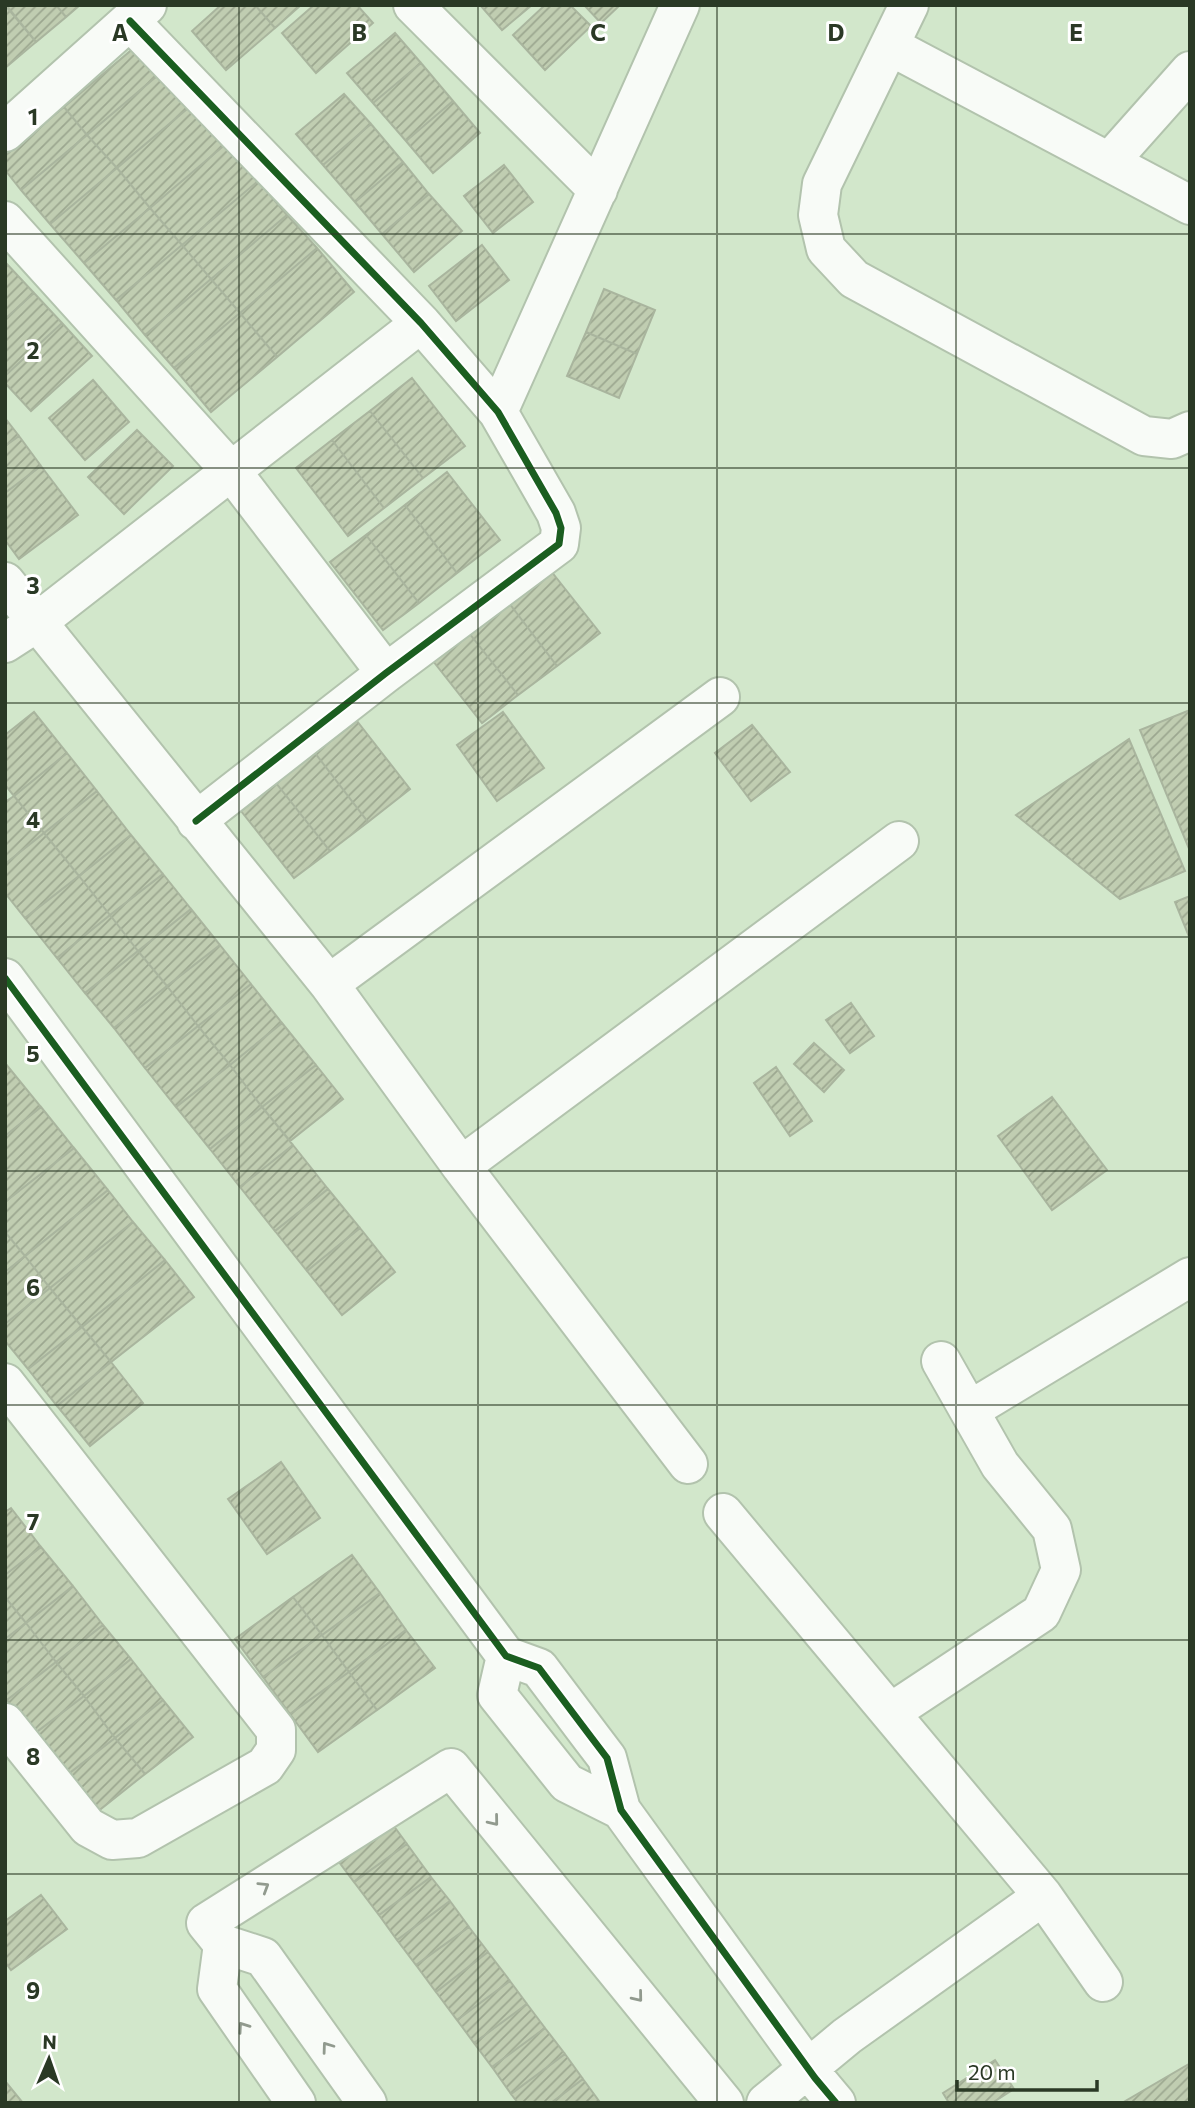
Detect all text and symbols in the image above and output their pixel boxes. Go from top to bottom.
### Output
text: A [112,18,129,46]
text: B [351,18,367,46]
text: C [590,18,606,46]
text: D [828,18,845,46]
text: E [1069,18,1083,46]
text: 1 [28,102,38,130]
text: 2 [26,336,40,364]
text: 3 [26,571,40,599]
text: 4 [26,805,40,833]
text: 5 [26,1039,40,1067]
text: 6 [26,1273,40,1301]
text: 7 [27,1507,39,1535]
text: 8 [26,1742,40,1770]
one-way arrow [486,1813,499,1825]
one-way arrow [256,1882,269,1895]
text: 9 [26,1976,40,2004]
one-way arrow [630,1989,642,2002]
one-way arrow [239,2022,251,2035]
north arrow [14,2024,84,2094]
text: N [42,2030,57,2053]
one-way arrow [323,2042,335,2055]
scale bar [957,2048,1097,2092]
text: 20 m [968,2059,1016,2084]

